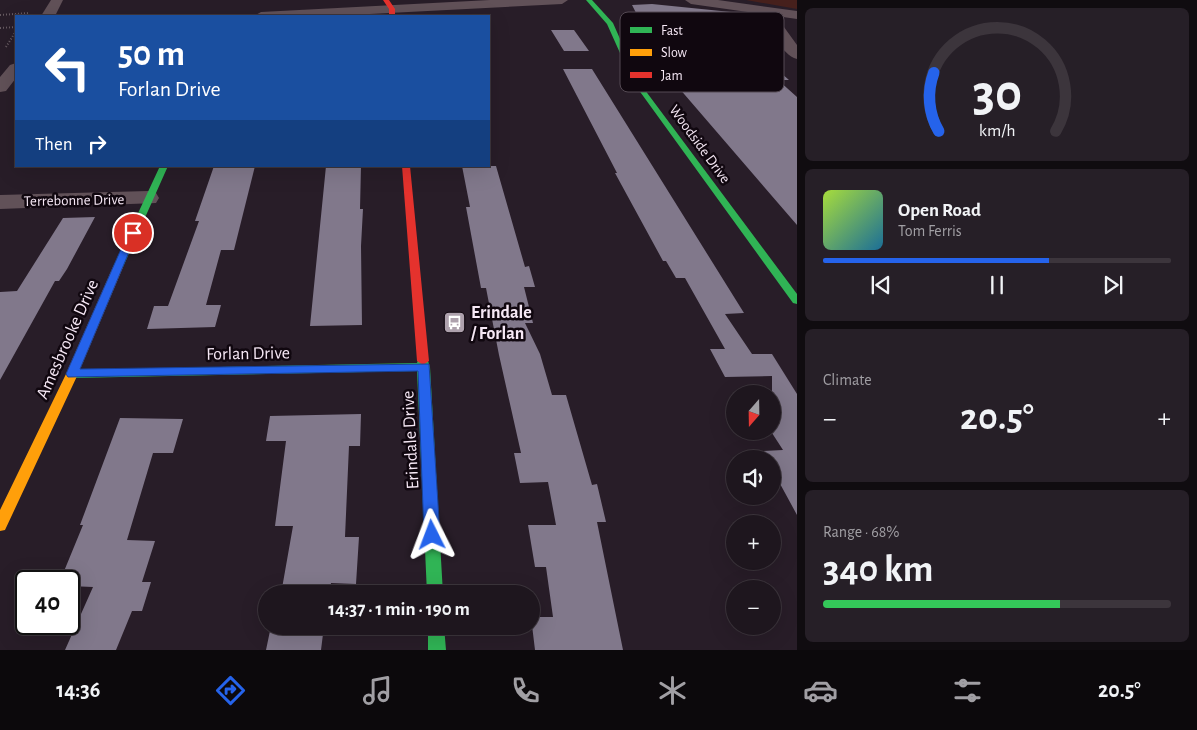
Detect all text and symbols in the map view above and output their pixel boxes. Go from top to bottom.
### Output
legend [620,12,784,92]
text: Fast [661,24,683,38]
icon: left [35,35,100,100]
text: 50 m [118,37,185,72]
text: Slow [661,46,688,60]
text: 30 [972,68,1022,120]
text: Jam [661,69,683,83]
text: Forlan Drive [118,78,221,100]
street label: Woodside Drive [666,102,733,186]
text: km/h [979,122,1015,140]
icon: right [83,130,111,158]
text: Then [35,135,73,154]
street label: Terrebonne Drive [24,192,125,209]
text: Open Road [898,201,981,220]
pin [112,212,154,254]
icon: arrive [119,219,147,247]
text: Tom Ferris [898,223,962,239]
icon: previous [867,271,895,299]
icon: pause [983,271,1011,299]
icon: next [1099,271,1127,299]
street label: Amesbrooke Drive [34,277,102,402]
place label: Erindale / Forlan [470,304,532,343]
bus stop icon: Erindale / Forlan [443,310,467,334]
street label: Forlan Drive [206,344,290,364]
text: Climate [823,372,872,388]
north arrow [726,385,781,440]
map controls [726,385,781,635]
street label: Erindale Drive [399,390,423,490]
text: 20.5° [960,399,1034,437]
text: − [823,405,836,433]
text: + [1158,405,1171,433]
button: sound [726,450,781,505]
position arrow [405,508,457,560]
button: + [726,515,781,570]
text: Range · 68% [823,524,899,540]
text: 340 km [823,551,934,589]
speed limit sign: 40 [15,570,80,635]
button: − [726,580,781,635]
text: 14:37 · 1 min · 190 m [328,600,470,619]
icon: directions [213,673,248,708]
icon: music [360,673,395,708]
icon: phone [508,673,543,708]
icon: climate [655,673,690,708]
icon: car [803,673,838,708]
icon: filters [950,673,985,708]
text: 14:36 [56,679,100,701]
text: 20.5° [1098,679,1141,701]

